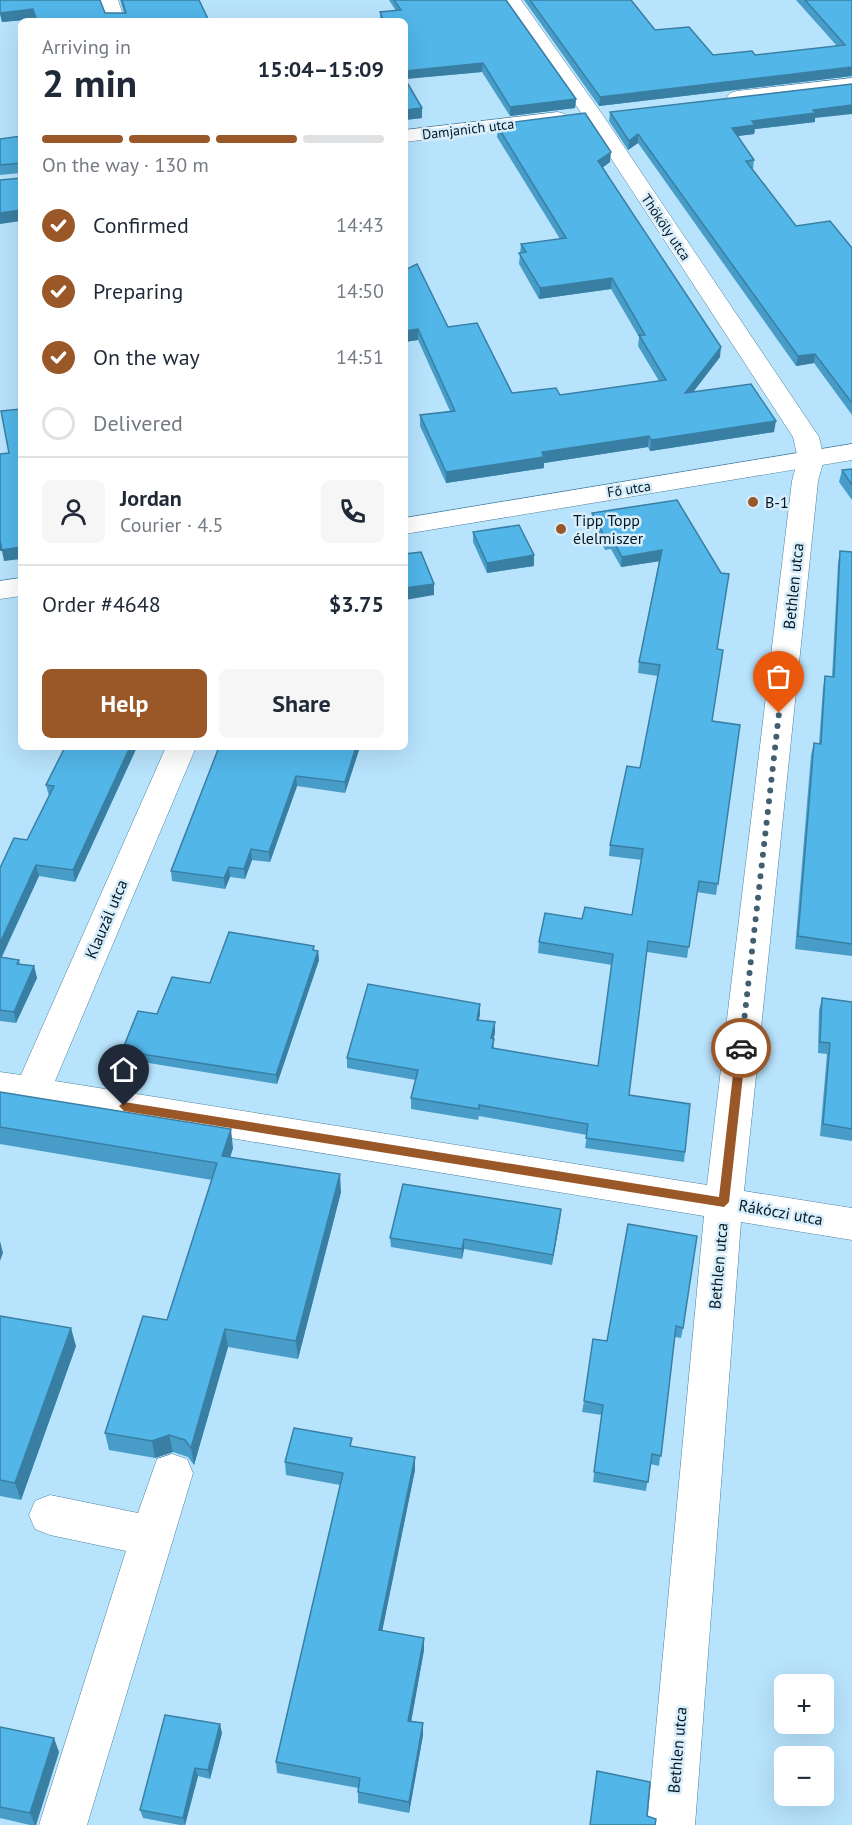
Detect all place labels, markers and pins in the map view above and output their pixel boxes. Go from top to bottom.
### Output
place label: B-1 [765,492,789,512]
marker: B-1 [746,495,760,509]
place label: Tipp Topp élelmiszer [573,510,644,548]
marker: Tipp Topp élelmiszer [554,522,568,536]
pin [753,651,804,713]
pin [98,1044,149,1106]

